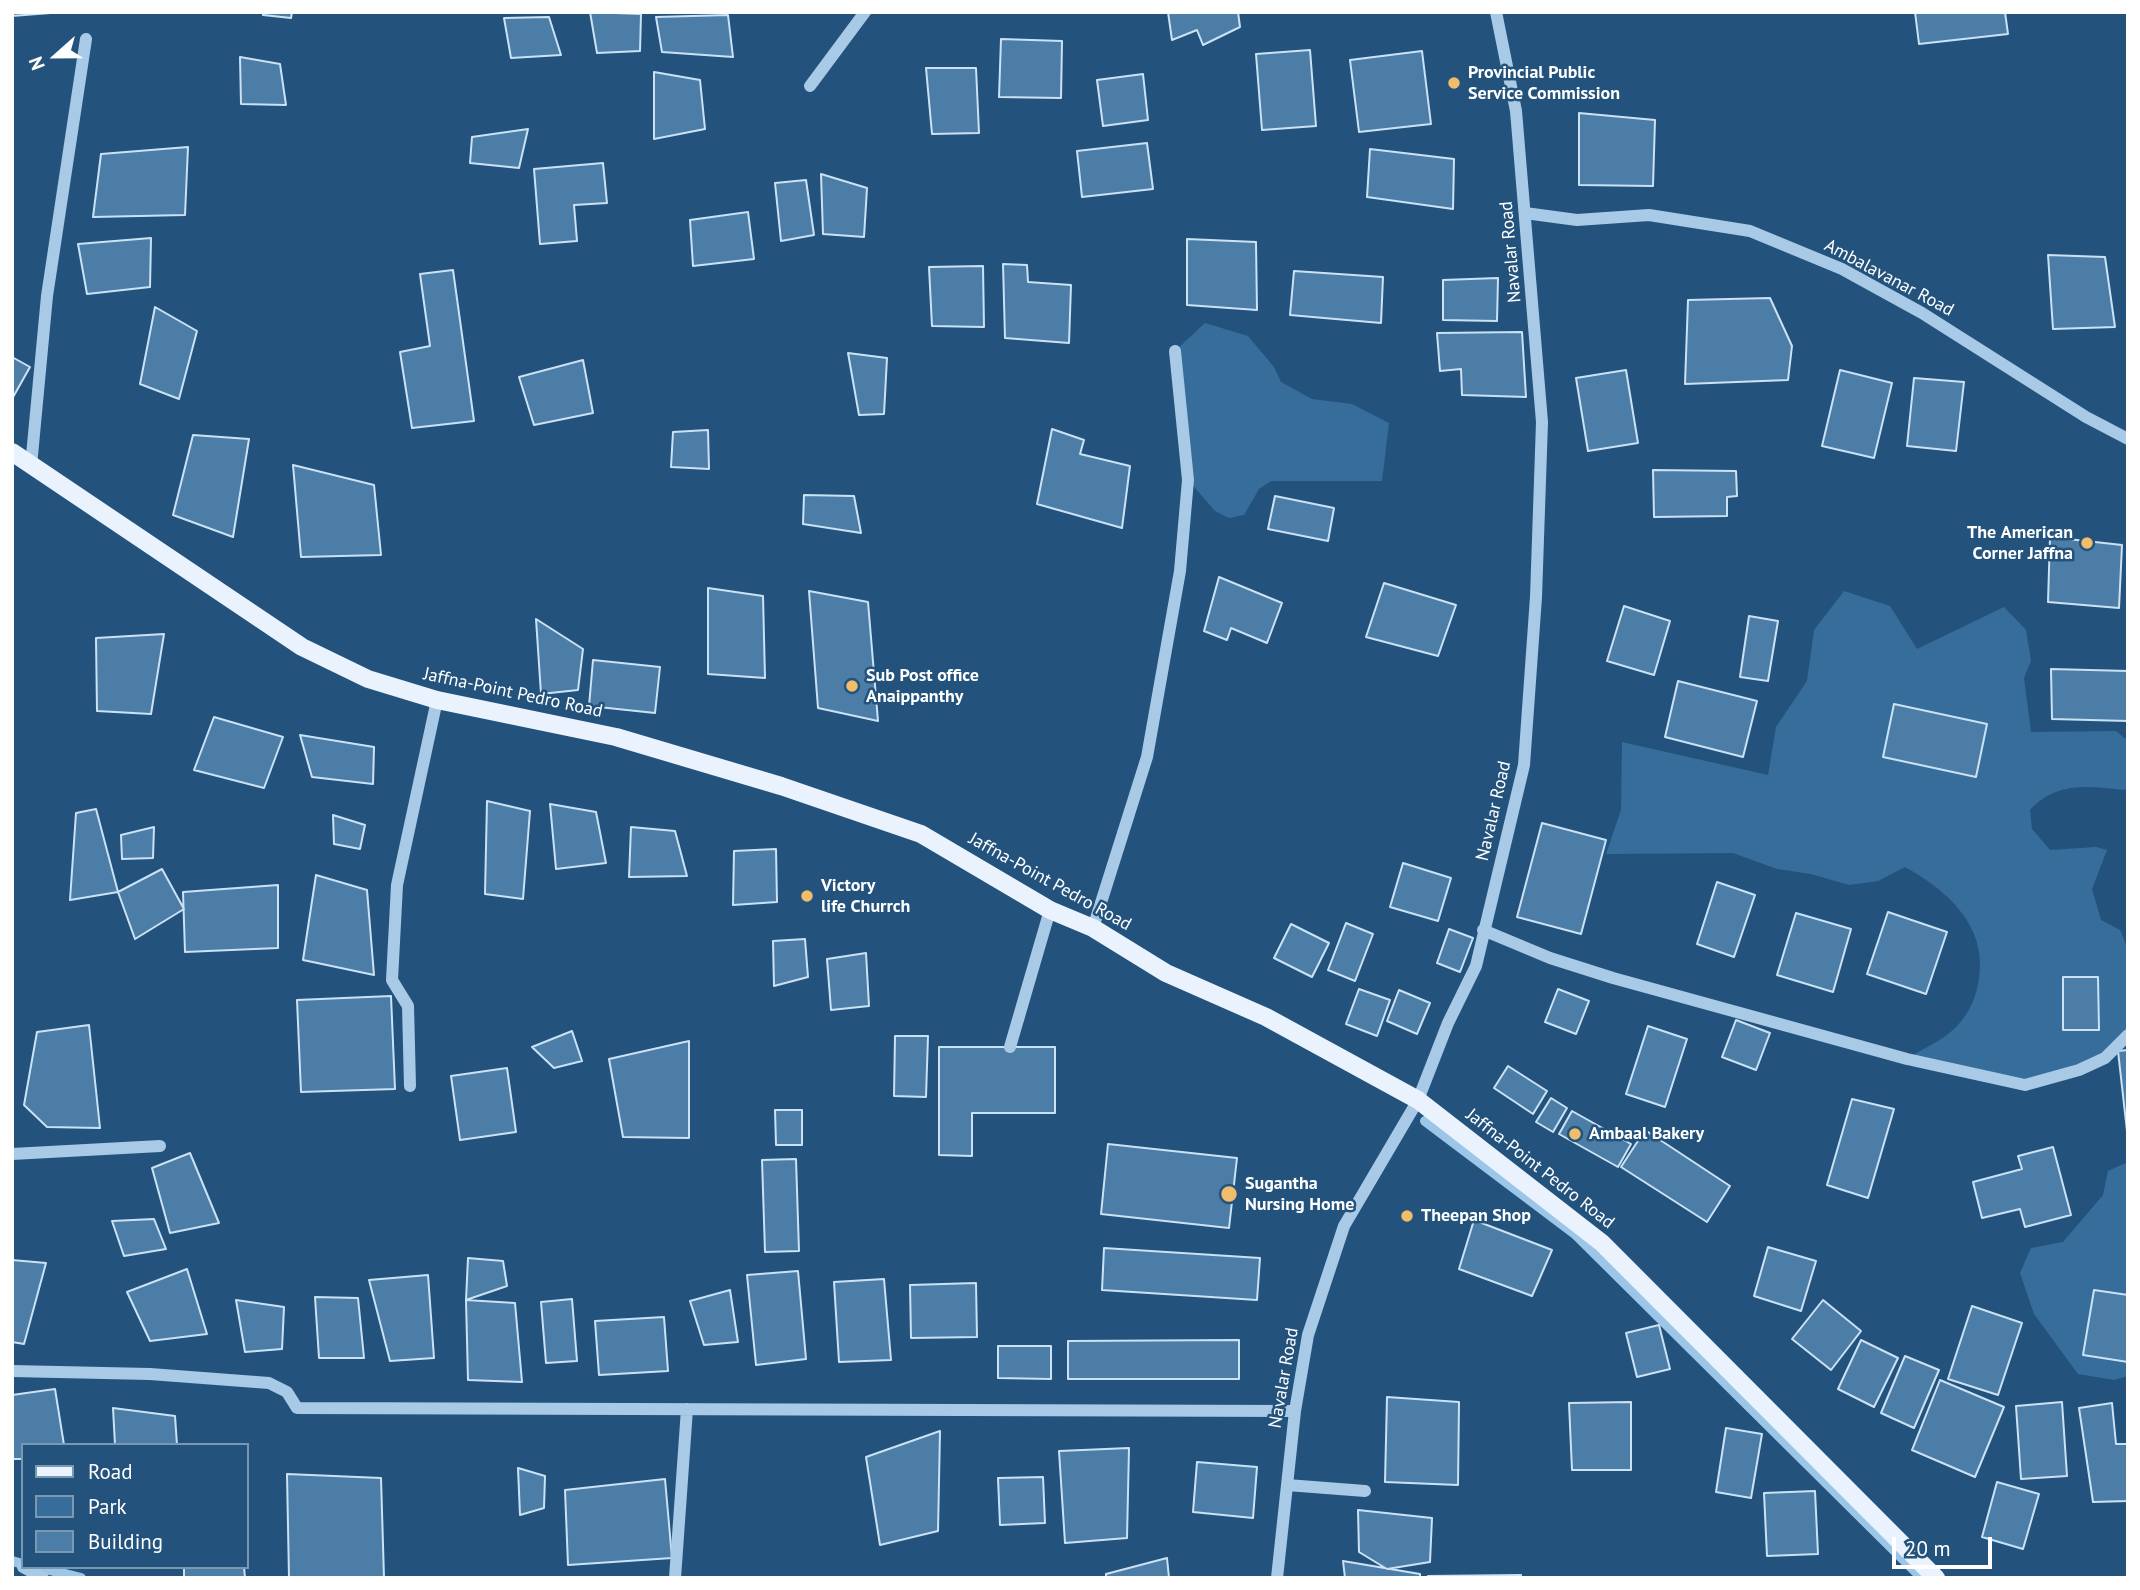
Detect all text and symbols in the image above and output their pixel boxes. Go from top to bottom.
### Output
north arrow [21,21,91,91]
text: N [23,53,50,74]
place label: Provincial Public Service Commission [1468,62,1620,104]
marker: Provincial Public Service Commission [1446,75,1462,91]
street label: Navalar Road [1496,200,1526,304]
street label: Ambalavanar Road [1821,235,1957,321]
place label: The American Corner Jaffna [1967,522,2073,564]
marker: The American Corner Jaffna [2079,535,2095,551]
street label: Jaffna-Point Pedro Road [422,663,604,723]
place label: Sub Post office Anaippanthy [866,665,979,708]
marker: Sub Post office Anaippanthy [844,678,860,694]
street label: Navalar Road [1472,759,1516,863]
street label: Jaffna-Point Pedro Road [965,828,1135,936]
place label: Victory life Churrch [821,875,910,917]
marker: Victory life Churrch [799,888,815,904]
street label: Jaffna-Point Pedro Road [1461,1104,1619,1234]
place label: Ambaal Bakery [1589,1123,1704,1145]
marker: Ambaal Bakery [1567,1126,1583,1142]
place label: Sugantha Nursing Home [1245,1173,1354,1216]
marker: Sugantha Nursing Home [1219,1184,1239,1204]
place label: Theepan Shop [1421,1205,1531,1227]
marker: Theepan Shop [1399,1208,1415,1224]
street label: Navalar Road [1265,1326,1303,1430]
legend [21,1443,248,1569]
text: Road [88,1458,132,1485]
text: Park [88,1493,127,1520]
scale bar [1895,1524,1995,1568]
text: Building [88,1528,163,1555]
text: 20 m [1905,1535,1951,1562]

